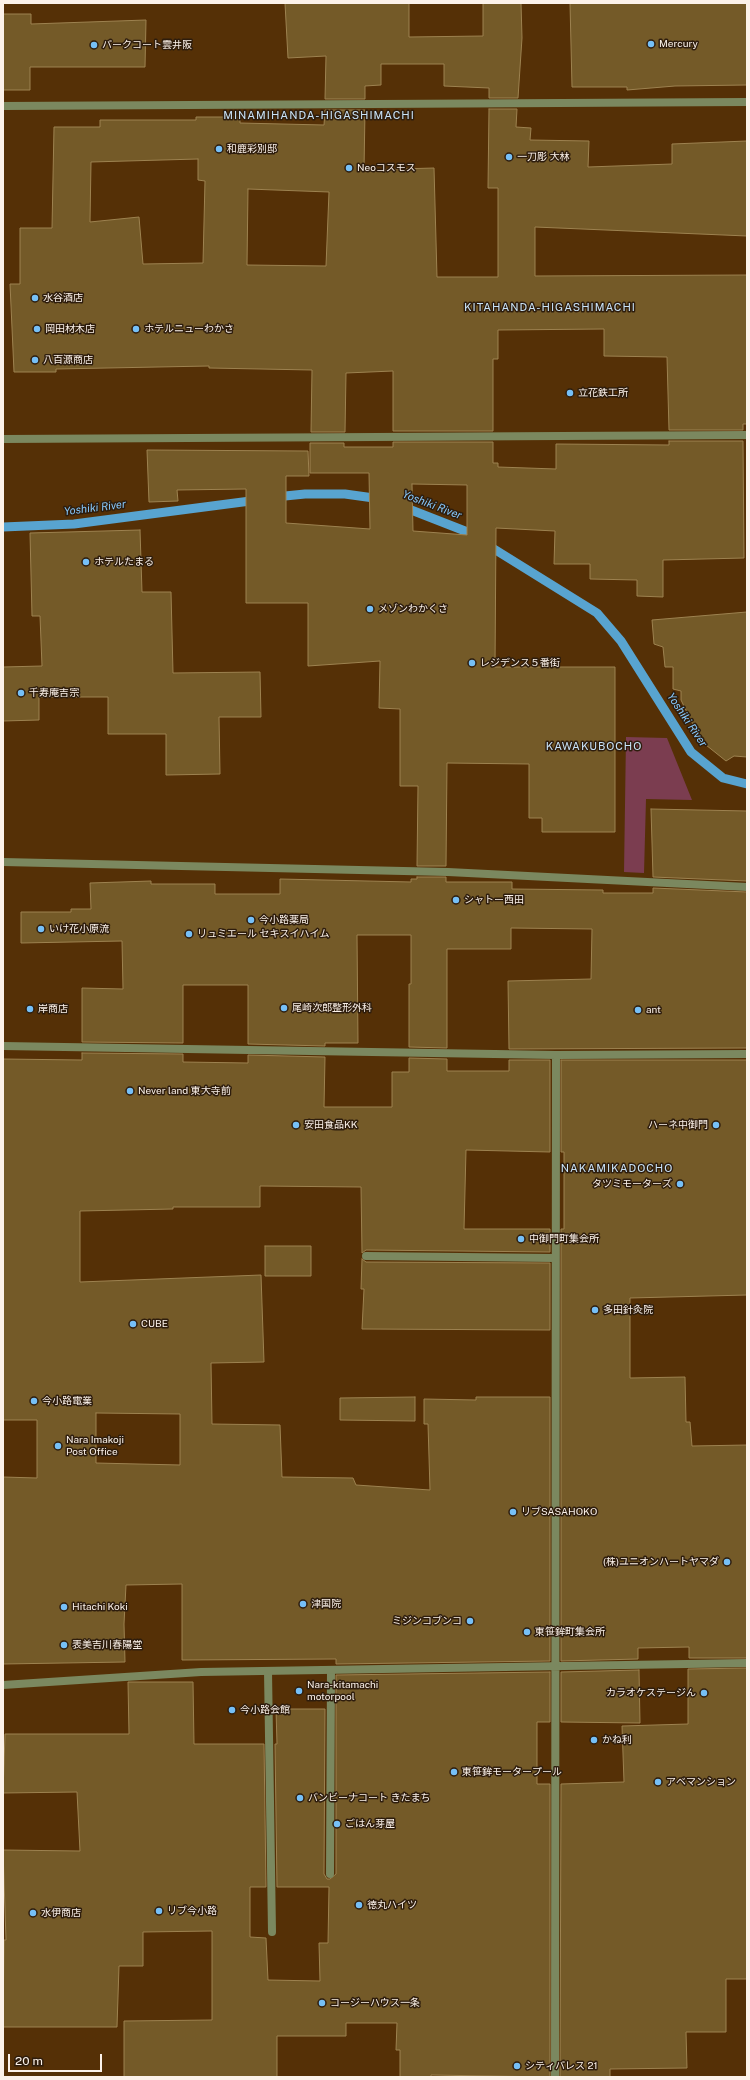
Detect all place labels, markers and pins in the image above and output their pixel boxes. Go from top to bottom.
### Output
place label: Mercury [659,38,698,50]
place label: パークコート雲井阪 [102,39,192,51]
marker: Mercury [646,39,656,49]
marker: パークコート雲井阪 [89,40,99,50]
place label: 和鹿彩別邸 [227,143,277,155]
marker: 和鹿彩別邸 [214,144,224,154]
place label: 一刀彫 大林 [517,151,569,163]
marker: 一刀彫 大林 [504,152,514,162]
place label: Neoコスモス [357,162,416,174]
marker: Neoコスモス [344,163,354,173]
place label: 水谷酒店 [43,292,83,304]
marker: 水谷酒店 [30,293,40,303]
place label: 岡田材木店 [45,323,95,335]
place label: ホテルニューわかさ [144,323,234,335]
marker: 岡田材木店 [32,324,42,334]
marker: ホテルニューわかさ [131,324,141,334]
place label: 八百源商店 [43,354,93,366]
marker: 八百源商店 [30,355,40,365]
place label: 立花鉄工所 [578,387,628,399]
marker: 立花鉄工所 [565,388,575,398]
place label: ホテルたまる [94,556,154,568]
marker: ホテルたまる [81,557,91,567]
place label: メゾンわかくさ [378,603,448,615]
marker: メゾンわかくさ [365,604,375,614]
place label: レジデンス５番街 [480,657,560,669]
marker: レジデンス５番街 [467,658,477,668]
place label: 千寿庵吉宗 [29,687,79,699]
marker: 千寿庵吉宗 [16,688,26,698]
place label: シャトー西田 [464,894,524,906]
marker: シャトー西田 [451,895,461,905]
place label: 今小路薬局 [259,914,309,926]
marker: 今小路薬局 [246,915,256,925]
place label: いけ花小原流 [49,923,109,935]
marker: いけ花小原流 [36,924,46,934]
place label: リュミエール セキスイハイム [197,928,329,940]
marker: リュミエール セキスイハイム [184,929,194,939]
place label: 尾崎次郎整形外科 [292,1002,372,1014]
place label: 岸商店 [38,1003,68,1015]
marker: 尾崎次郎整形外科 [279,1003,289,1013]
marker: 岸商店 [25,1004,35,1014]
place label: ant [646,1004,661,1016]
marker: ant [633,1005,643,1015]
place label: Never land 東大寺前 [138,1085,231,1097]
marker: Never land 東大寺前 [125,1086,135,1096]
place label: 安田食品KK [304,1119,358,1131]
place label: ハーネ中御門 [648,1119,708,1131]
marker: 安田食品KK [291,1120,301,1130]
marker: ハーネ中御門 [711,1120,721,1130]
place label: タツミモーターズ [592,1178,672,1190]
marker: タツミモーターズ [675,1179,685,1189]
place label: 中御門町集会所 [529,1233,599,1245]
marker: 中御門町集会所 [516,1234,526,1244]
place label: 多田針灸院 [603,1304,653,1316]
marker: 多田針灸院 [590,1305,600,1315]
place label: CUBE [141,1318,168,1330]
marker: CUBE [128,1319,138,1329]
place label: 今小路電業 [42,1395,92,1407]
marker: 今小路電業 [29,1396,39,1406]
place label: Nara Imakoji Post Office [66,1434,124,1458]
marker: Nara Imakoji Post Office [53,1441,63,1451]
place label: リブSASAHOKO [521,1506,597,1518]
marker: リブSASAHOKO [508,1507,518,1517]
place label: (株)ユニオンハートヤマダ [603,1556,719,1568]
marker: (株)ユニオンハートヤマダ [722,1557,732,1567]
place label: 津国院 [311,1598,341,1610]
marker: 津国院 [298,1599,308,1609]
place label: Hitachi Koki [72,1601,128,1613]
marker: Hitachi Koki [59,1602,69,1612]
place label: ミジンコブンコ [392,1615,462,1627]
marker: ミジンコブンコ [465,1616,475,1626]
place label: 東笹鉾町集会所 [535,1626,605,1638]
marker: 東笹鉾町集会所 [522,1627,532,1637]
place label: 表美吉川春陽堂 [72,1639,142,1651]
marker: 表美吉川春陽堂 [59,1640,69,1650]
place label: Nara-kitamachi motorpool [307,1679,378,1702]
marker: Nara-kitamachi motorpool [294,1686,304,1696]
place label: カラオケステージん [606,1687,696,1699]
marker: カラオケステージん [699,1688,709,1698]
place label: 今小路会館 [240,1704,290,1716]
marker: 今小路会館 [227,1705,237,1715]
place label: かね利 [602,1734,632,1746]
marker: かね利 [589,1735,599,1745]
place label: 東笹鉾モータープール [462,1766,562,1778]
marker: 東笹鉾モータープール [449,1767,459,1777]
place label: アベマンション [666,1776,736,1788]
marker: アベマンション [653,1777,663,1787]
place label: バンビーナコート きたまち [308,1792,430,1804]
marker: バンビーナコート きたまち [295,1793,305,1803]
place label: ごはん芽屋 [345,1818,395,1830]
marker: ごはん芽屋 [332,1819,342,1829]
place label: 徳丸ハイツ [367,1899,417,1911]
marker: 徳丸ハイツ [354,1900,364,1910]
place label: リブ今小路 [167,1905,217,1917]
marker: リブ今小路 [154,1906,164,1916]
place label: 水伊商店 [41,1907,81,1919]
marker: 水伊商店 [28,1908,38,1918]
place label: コージーハウス一条 [330,1997,420,2009]
marker: コージーハウス一条 [317,1998,327,2008]
place label: シティパレス 21 [525,2060,597,2072]
marker: シティパレス 21 [512,2061,522,2071]

